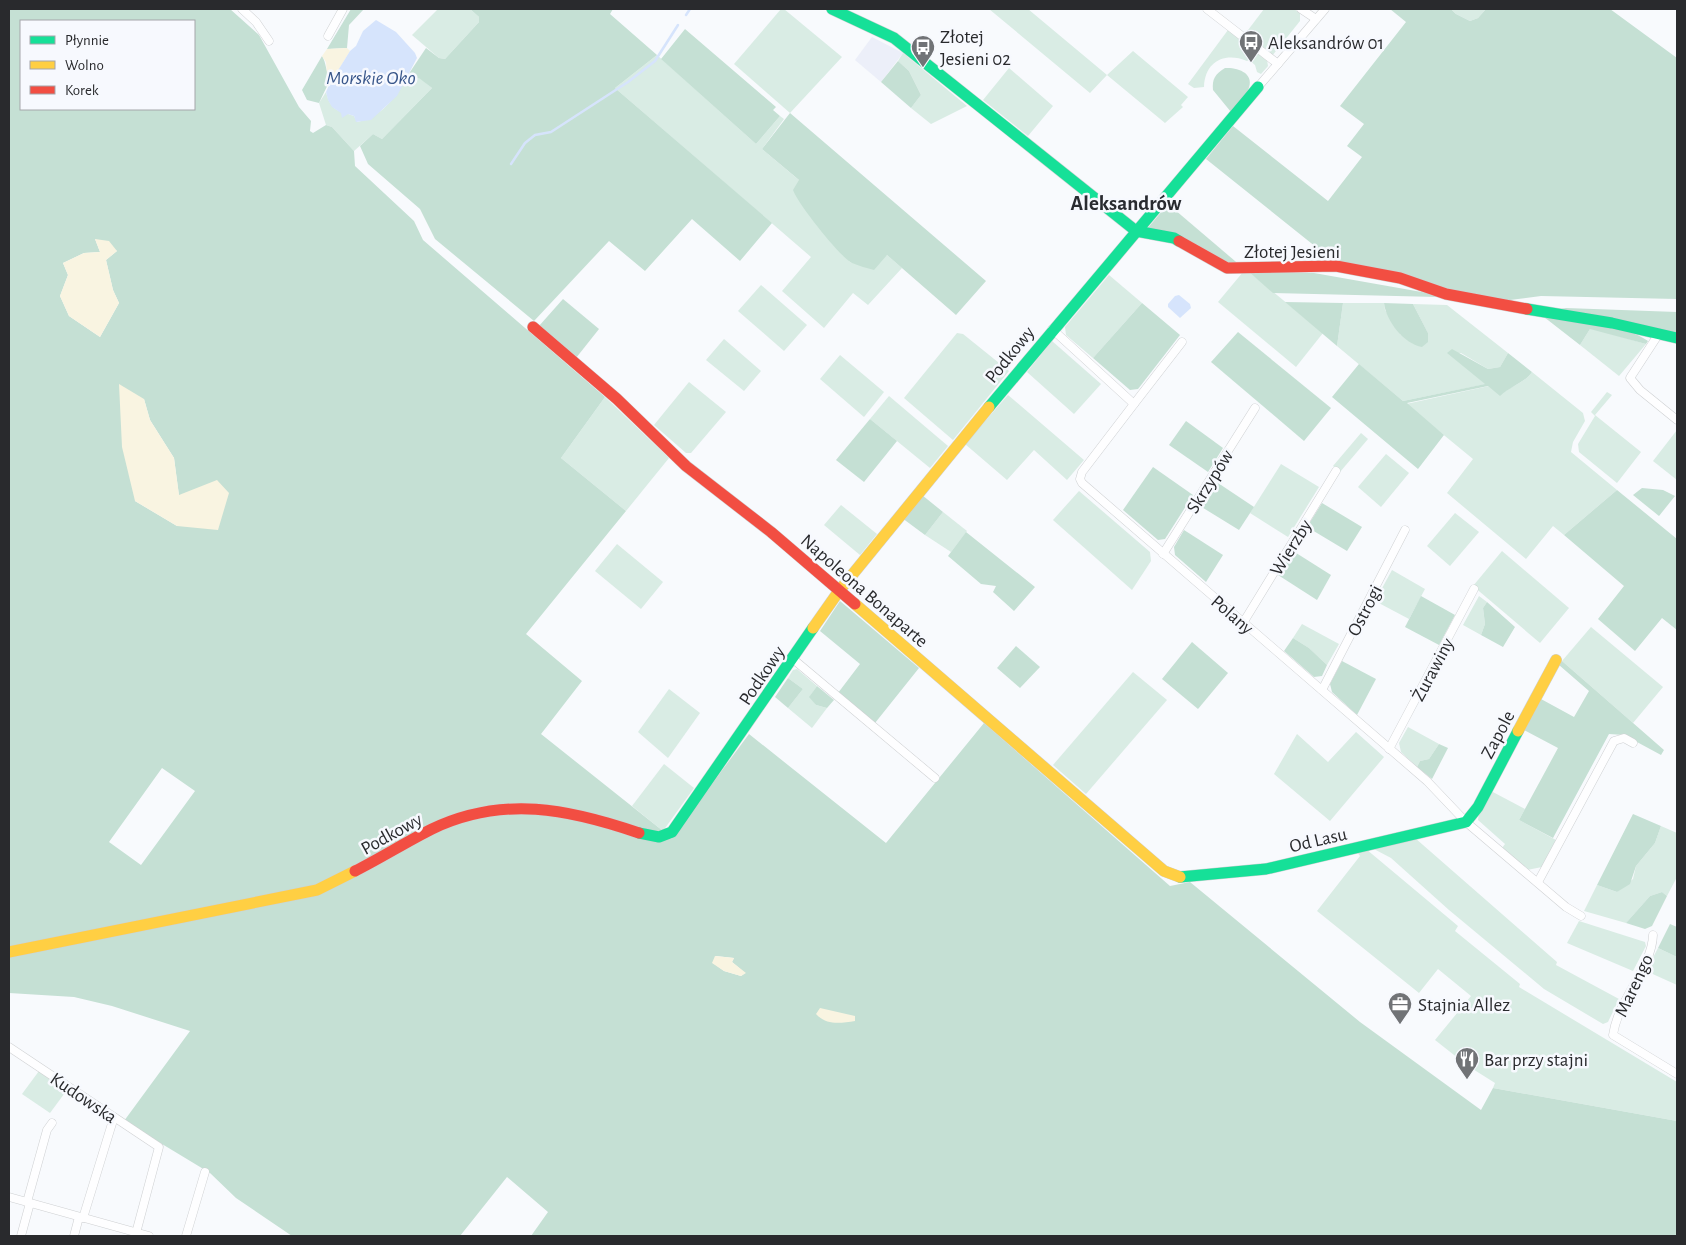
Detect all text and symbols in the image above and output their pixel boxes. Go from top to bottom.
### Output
legend [20,20,195,110]
place label: Złotej Jesieni 02 [940,28,1011,69]
bus stop icon: Aleksandrów 01 [1238,29,1264,63]
text: Płynnie [65,33,109,48]
bus stop icon: Złotej Jesieni 02 [910,34,936,68]
place label: Aleksandrów 01 [1268,34,1384,53]
text: Wolno [65,58,104,73]
water label: Morskie Oko [326,68,416,88]
text: Korek [65,83,99,98]
district label: Aleksandrów [1071,193,1182,214]
street label: Złotej Jesieni [1244,243,1340,262]
street label: Podkowy [982,323,1039,387]
street label: Skrzypów [1183,446,1237,517]
street label: Wierzby [1267,517,1316,579]
street label: Napoleona Bonaparte [797,531,931,651]
street label: Ostrogi [1345,582,1386,639]
street label: Polany [1207,592,1257,638]
street label: Żurawiny [1408,634,1458,704]
street label: Podkowy [736,643,789,709]
street label: Zapole [1478,708,1519,762]
street label: Podkowy [358,810,425,859]
street label: Od Lasu [1288,825,1349,856]
street label: Marengo [1612,951,1657,1020]
office icon: Stajnia Allez [1387,991,1413,1025]
place label: Stajnia Allez [1418,996,1510,1015]
restaurant icon: Bar przy stajni [1454,1046,1480,1080]
place label: Bar przy stajni [1484,1051,1588,1070]
street label: Kudowska [47,1069,120,1127]

